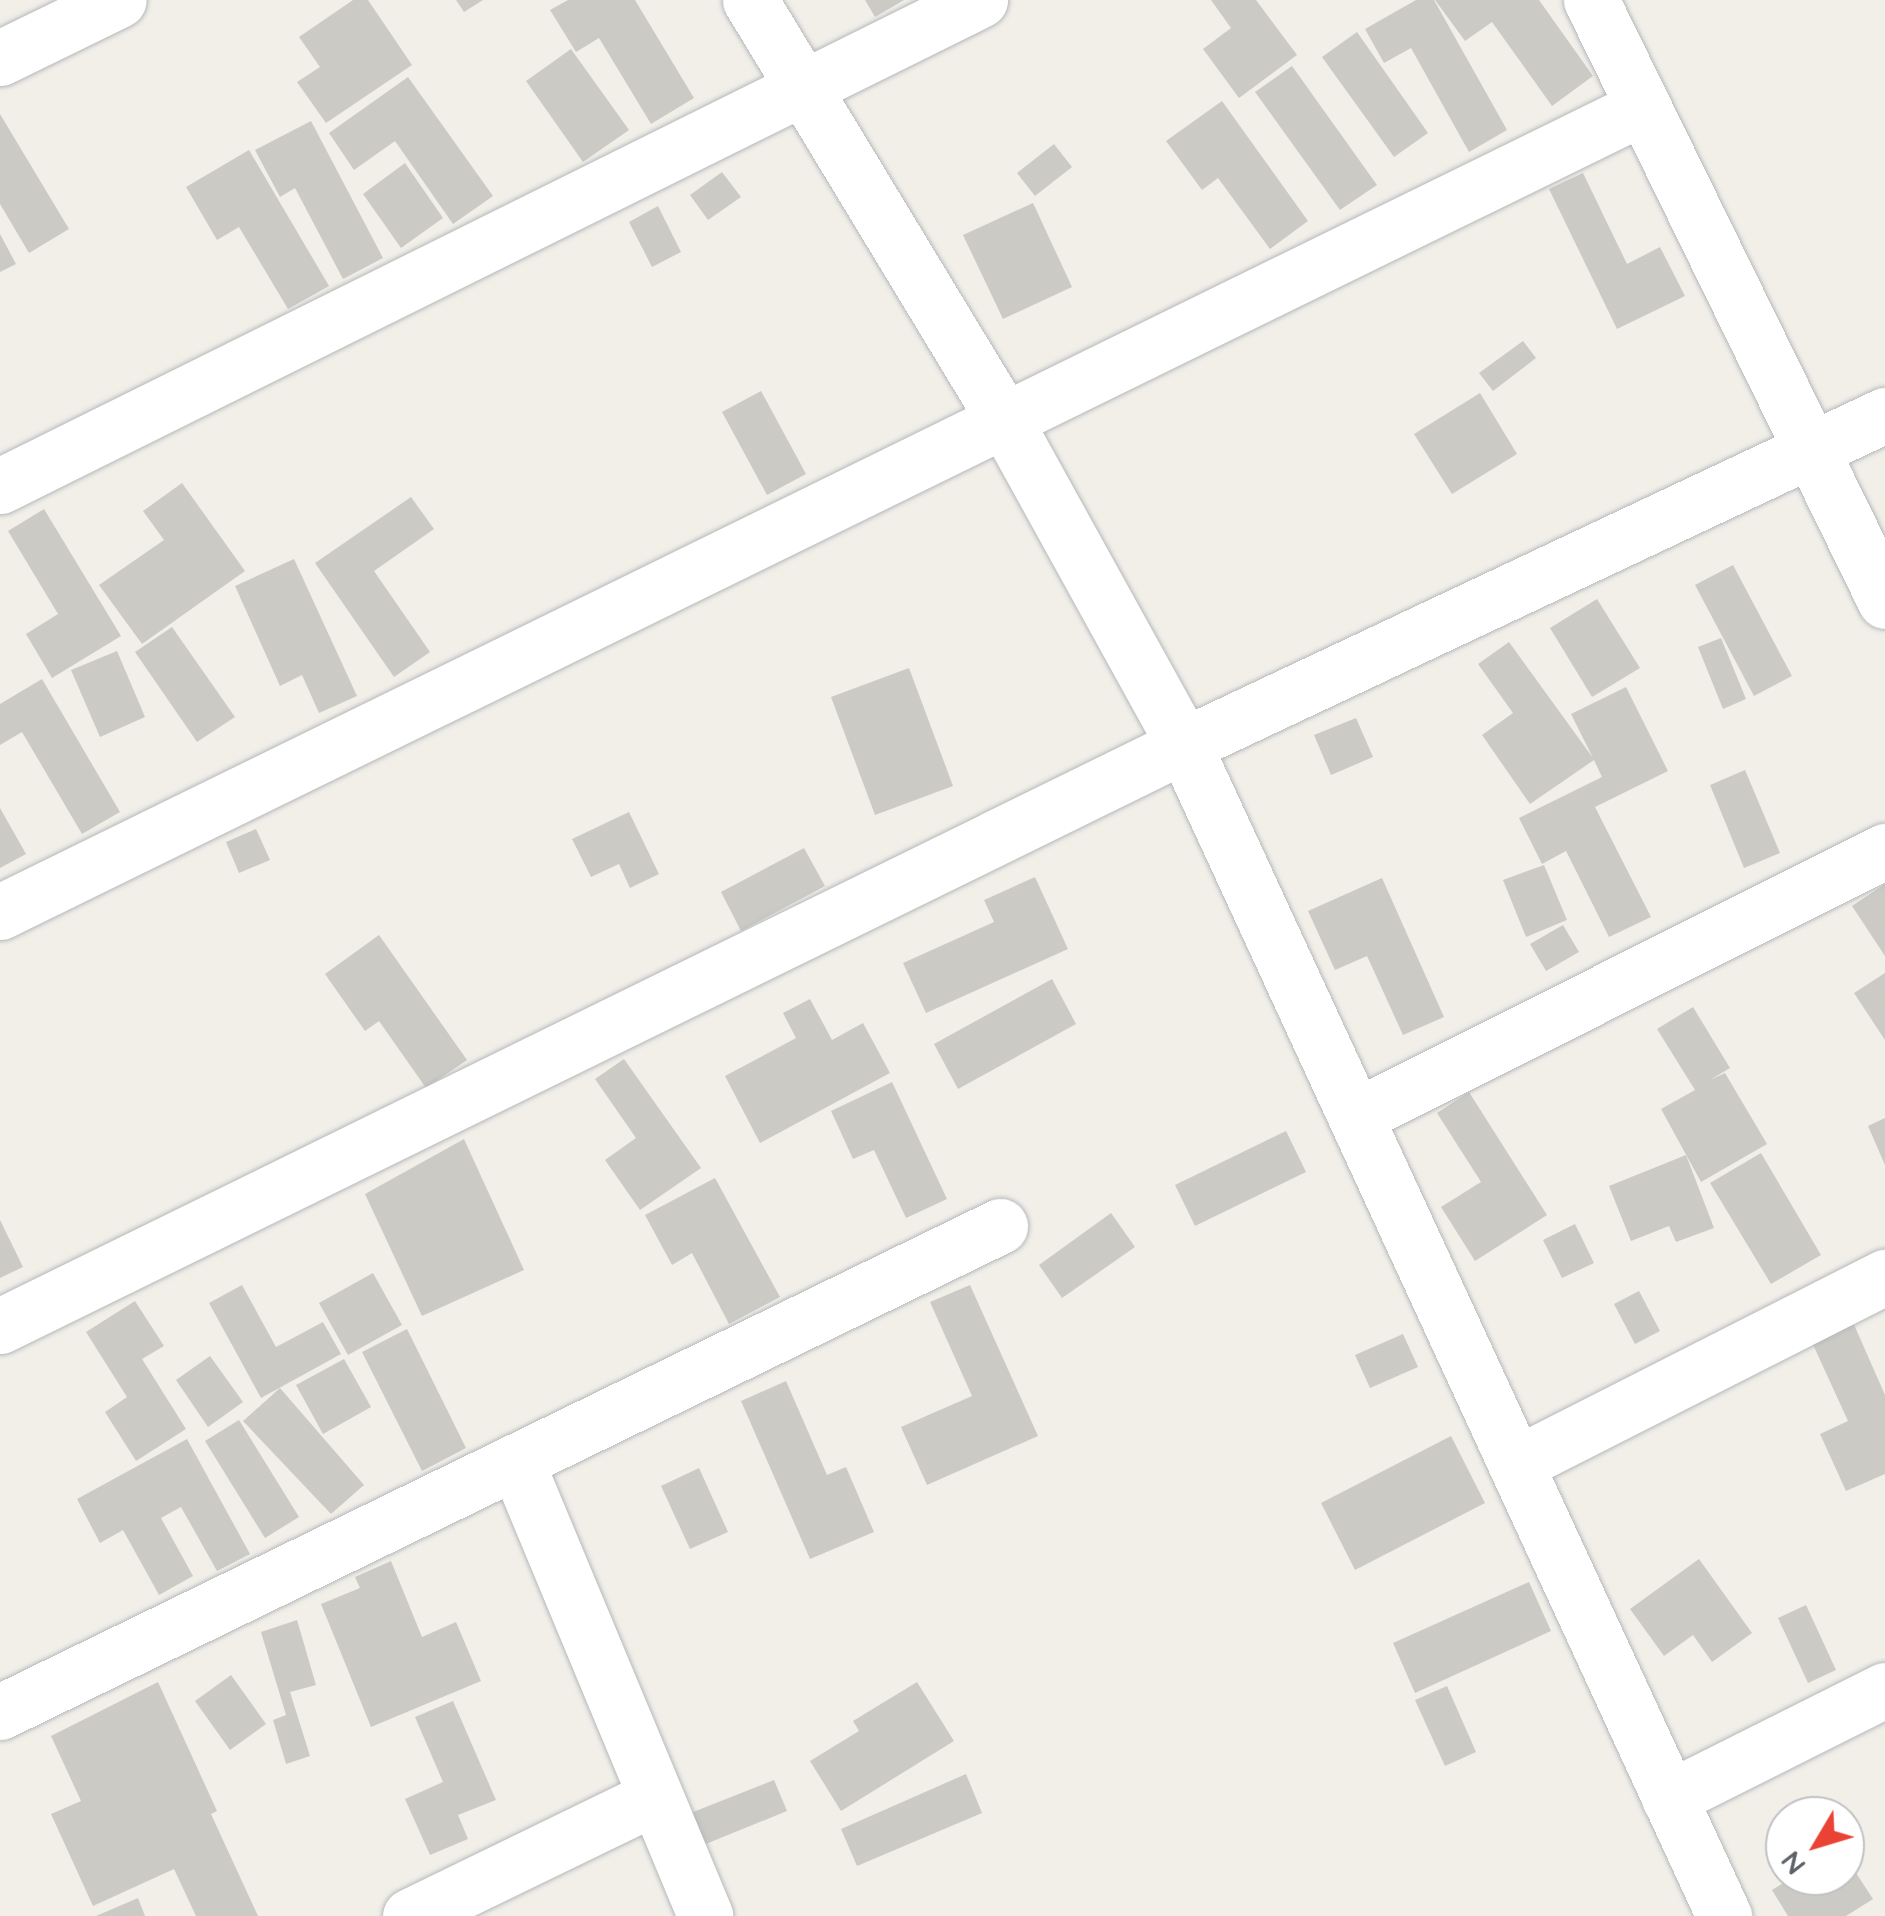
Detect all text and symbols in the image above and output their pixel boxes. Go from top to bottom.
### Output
north arrow [1765,1796,1865,1896]
text: N [1772,1845,1813,1882]

